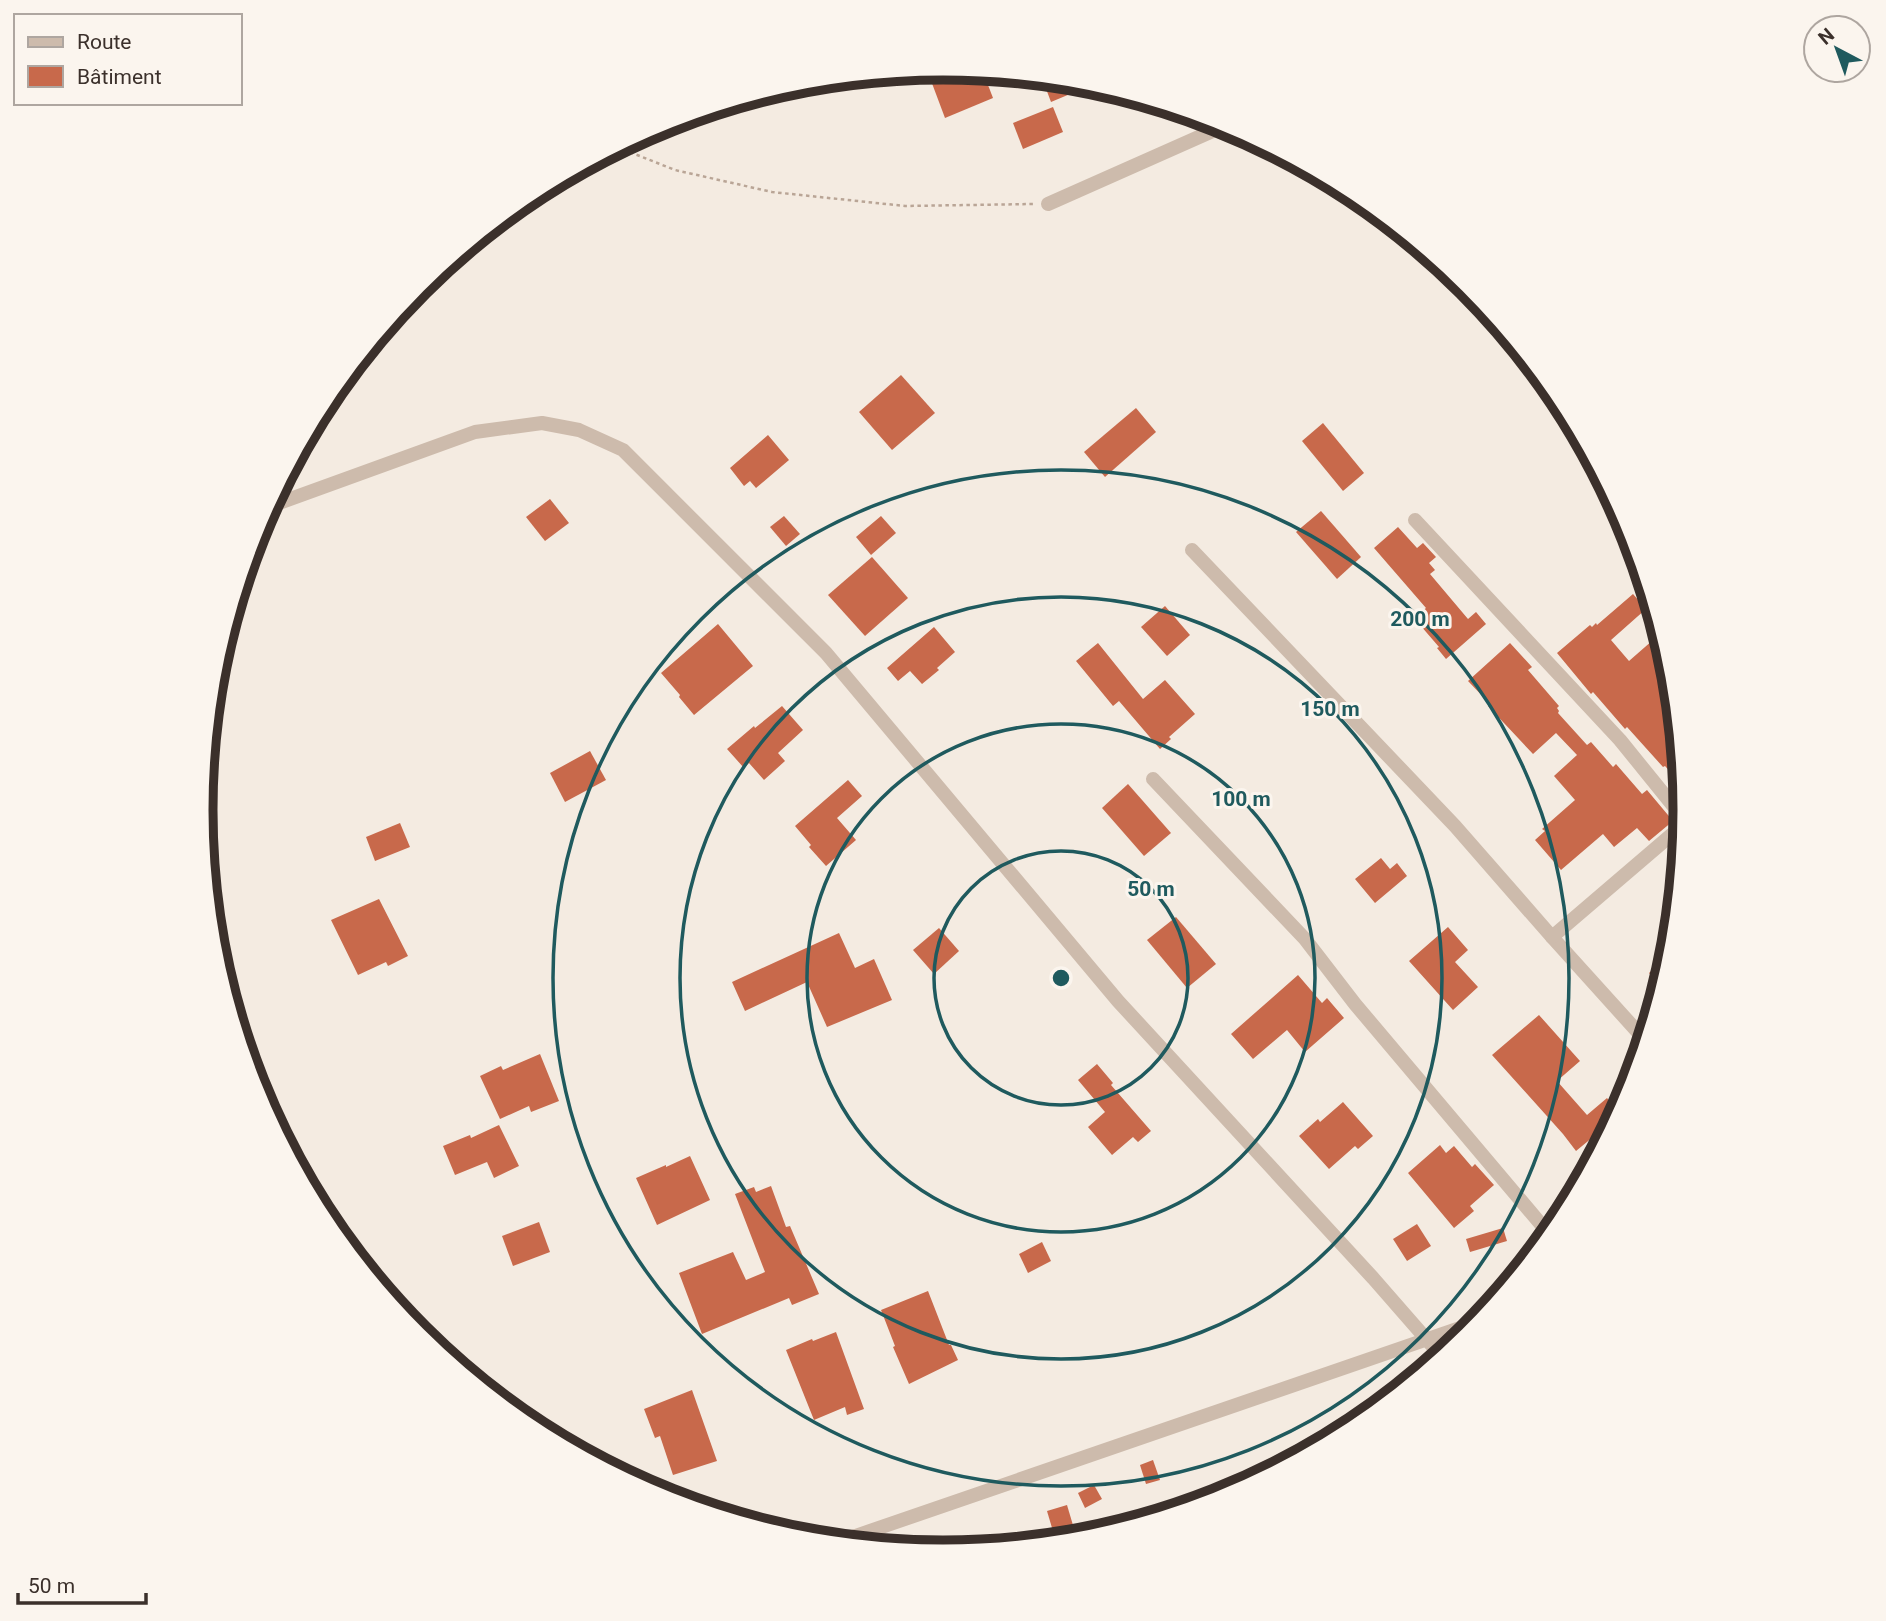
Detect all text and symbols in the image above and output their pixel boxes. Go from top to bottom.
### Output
legend [14,14,242,105]
north arrow [1802,14,1872,84]
text: N [1814,23,1839,50]
text: Route [77,30,132,54]
text: Bâtiment [77,65,162,89]
text: 200 m [1390,607,1450,631]
text: 150 m [1300,697,1360,721]
text: 100 m [1211,787,1271,811]
text: 50 m [1127,877,1175,901]
centre of rings [1049,966,1073,990]
scale bar [18,1562,145,1606]
text: 50 m [28,1574,75,1598]

